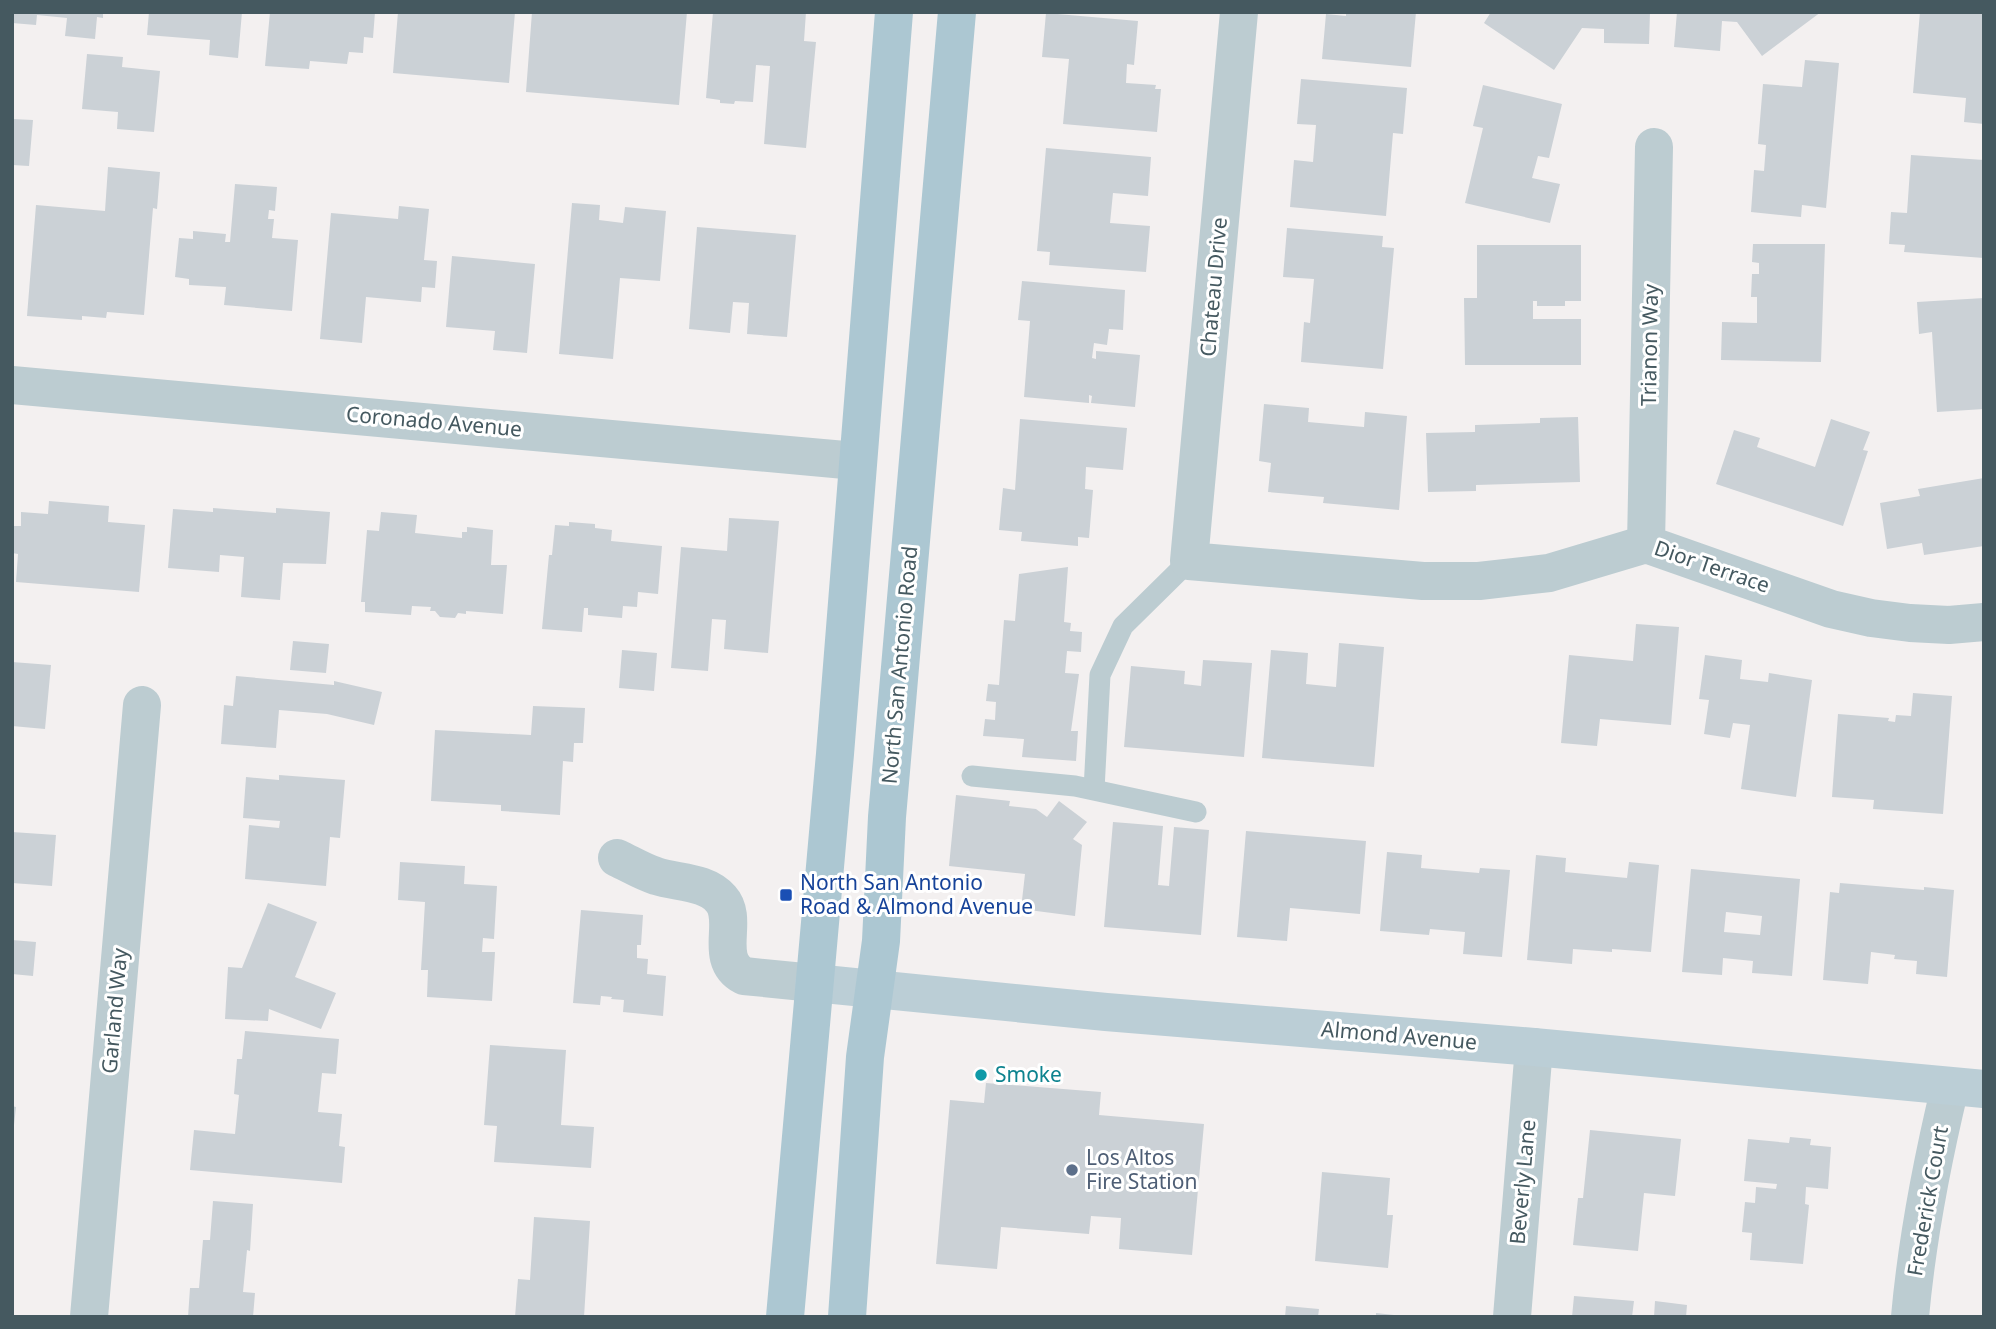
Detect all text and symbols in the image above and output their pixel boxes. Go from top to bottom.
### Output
street label: Chateau Drive [1193,216,1233,358]
street label: Trianon Way [1634,283,1664,406]
street label: Coronado Avenue [345,399,523,443]
street label: Dior Terrace [1651,533,1774,599]
street label: North San Antonio Road [875,545,923,785]
place label: North San Antonio Road & Almond Avenue [800,868,1033,920]
marker: North San Antonio Road & Almond Avenue [778,887,794,903]
street label: Garland Way [95,947,133,1075]
street label: Almond Avenue [1320,1014,1478,1056]
place label: Smoke [995,1060,1062,1088]
marker: Smoke [973,1067,989,1083]
street label: Beverly Lane [1503,1118,1541,1246]
street label: Frederick Court [1900,1123,1954,1278]
place label: Los Altos Fire Station [1086,1143,1197,1195]
marker: Los Altos Fire Station [1064,1162,1080,1178]

